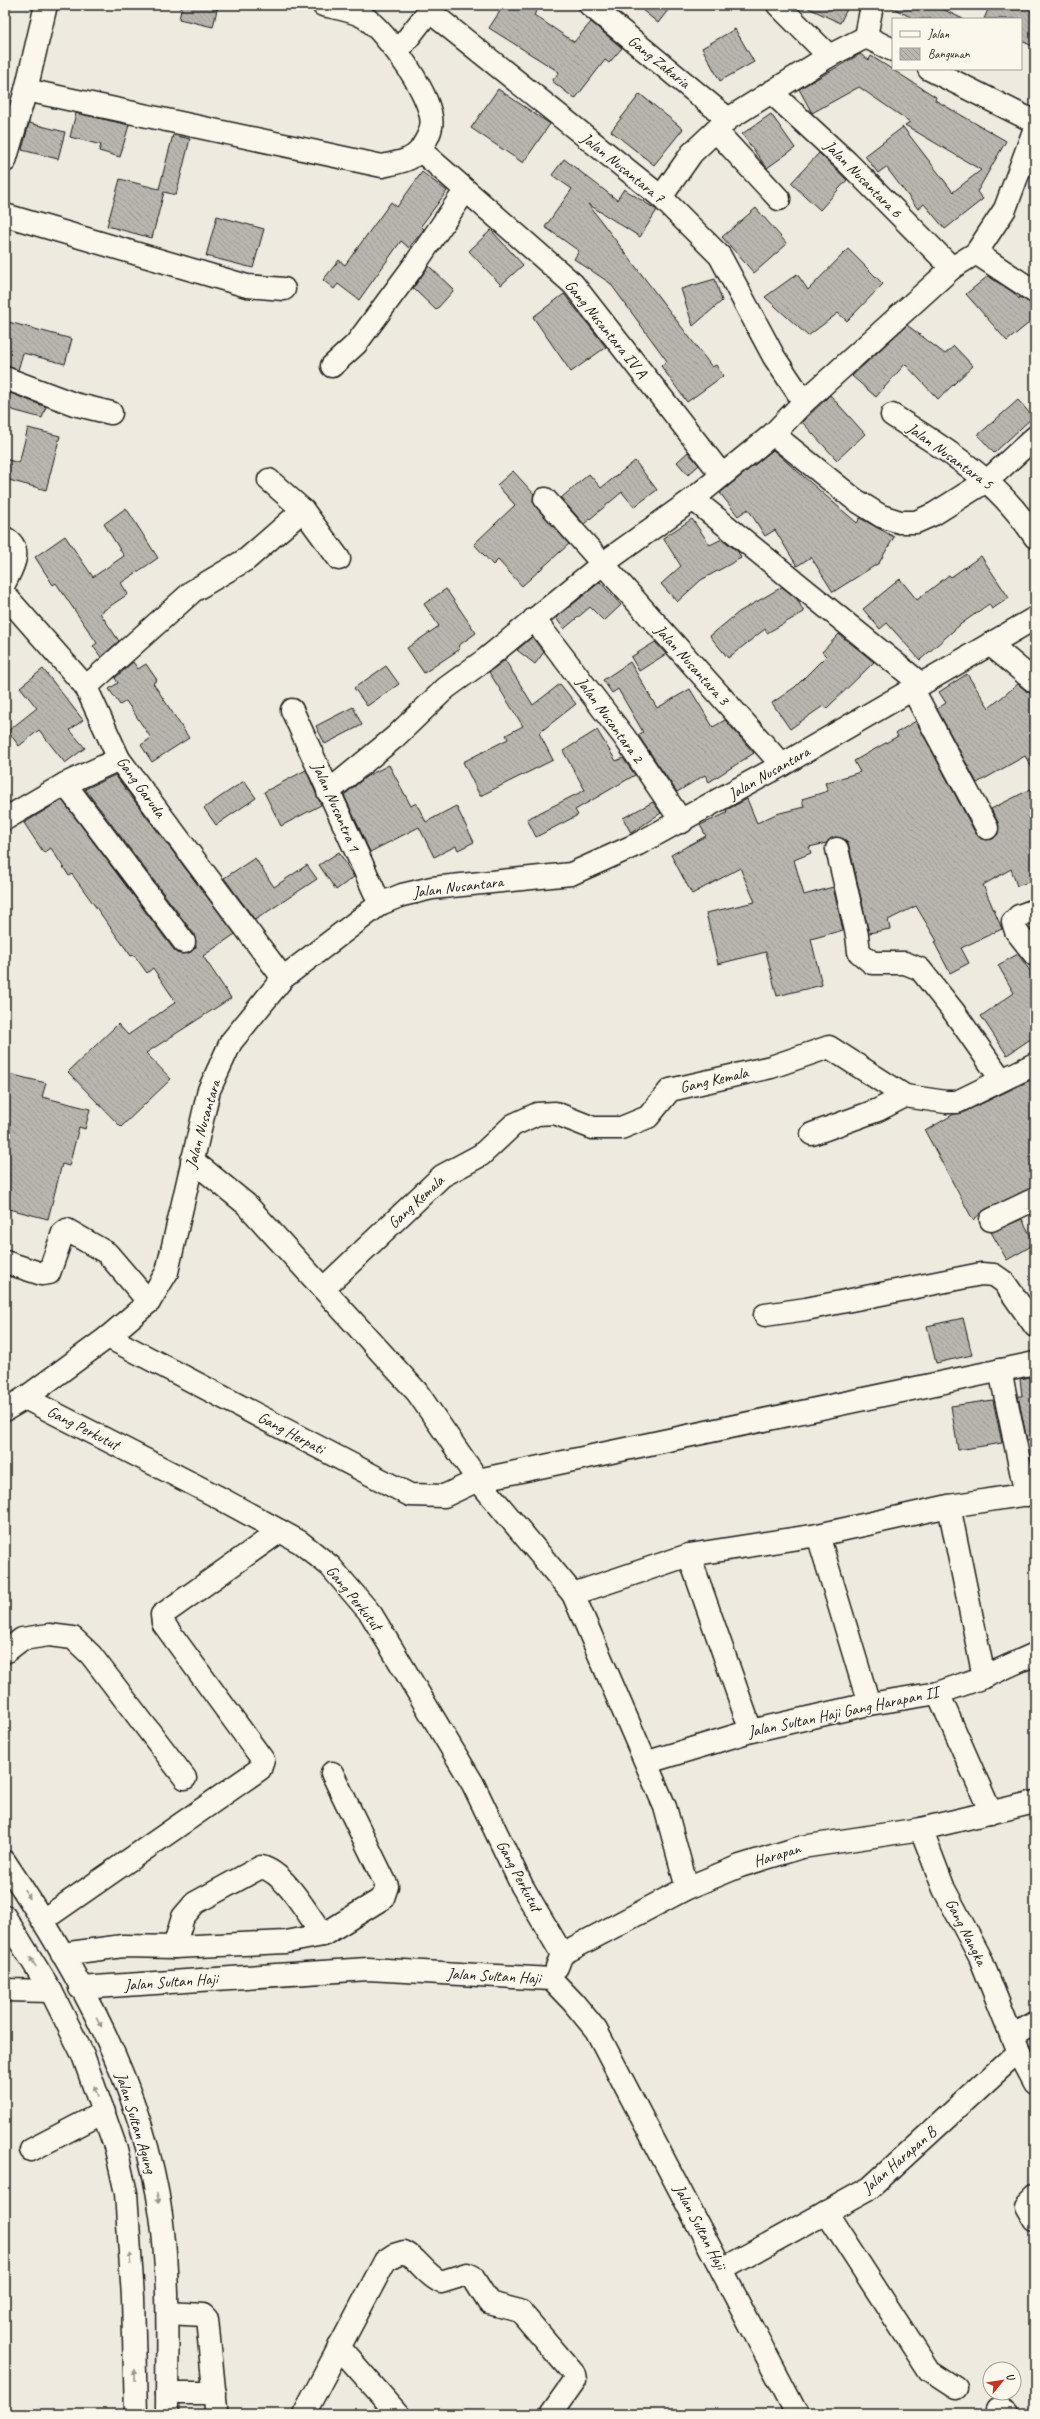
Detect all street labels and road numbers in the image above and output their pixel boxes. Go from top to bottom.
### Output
street label: Gang Zakaria [624,31,695,94]
street label: Jalan Nusantara 7 [576,128,669,208]
street label: Jalan Nusantara 6 [819,135,907,223]
street label: Gang Nusantara IV A [560,276,652,383]
street label: Jalan Nusantara 5 [902,417,998,494]
street label: Jalan Nusantara 3 [650,620,735,711]
street label: Jalan Nusantara 2 [571,672,649,768]
street label: Jalan Nusantara [724,741,814,805]
street label: Gang Garuda [112,752,171,822]
street label: Jalan Nusantra 1 [307,759,365,855]
street label: Jalan Nusantara [411,871,506,903]
street label: Gang Kemala [678,1062,751,1098]
street label: Jalan Nusantara [181,1076,225,1171]
street label: Gang Kemala [384,1170,449,1233]
street label: Gang Perkutut [44,1401,125,1456]
street label: Gang Herpati [254,1407,329,1460]
street label: Gang Perkutut [322,1561,388,1637]
street label: Jalan Sultan Haji Gang Harapan II [745,1681,943,1742]
street label: Gang Perkutut [492,1837,547,1918]
street label: Harapan [751,1838,804,1872]
street label: Gang Nangka [941,1895,992,1970]
street label: Jalan Sultan Haji [446,1964,543,1989]
street label: Jalan Sultan Haji [123,1969,220,1995]
street label: Jalan Sultan Agung [111,2069,161,2177]
street label: Jalan Harapan B [857,2121,942,2198]
street label: Jalan Sultan Haji [669,2180,732,2275]

